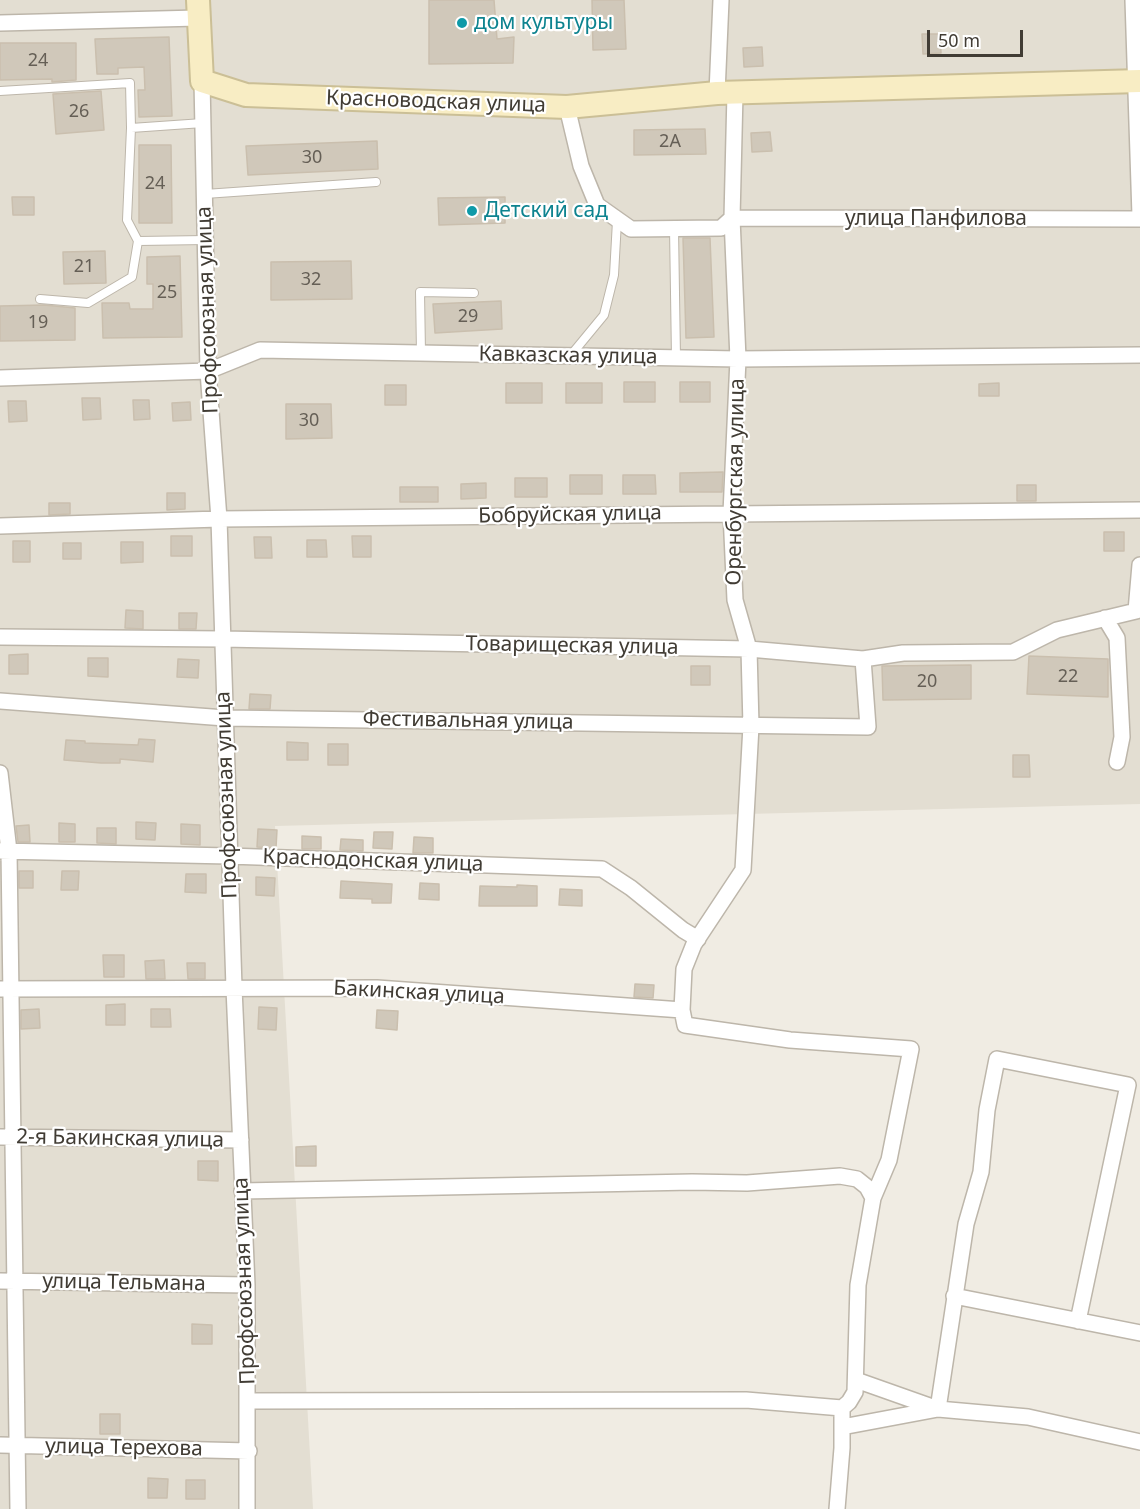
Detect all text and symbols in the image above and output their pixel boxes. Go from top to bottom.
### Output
place label: дом культуры [474,10,613,36]
marker: дом культуры [455,16,469,30]
scale bar [930,18,1026,56]
text: 50 m [938,28,980,52]
house number: 24 [28,50,48,72]
street label: Красноводская улица [326,86,546,118]
house number: 26 [69,101,89,123]
house number: 2А [659,131,681,153]
house number: 30 [302,147,322,169]
house number: 24 [145,173,165,195]
place label: Детский сад [484,198,608,224]
marker: Детский сад [465,204,479,218]
street label: Профсоюзная улица [192,206,224,414]
street label: улица Панфилова [845,206,1027,232]
house number: 21 [74,256,94,278]
house number: 32 [301,269,321,291]
house number: 25 [157,282,177,304]
house number: 29 [458,306,478,328]
house number: 19 [28,312,48,334]
street label: Кавказская улица [478,342,658,370]
street label: Оренбургская улица [722,378,750,586]
house number: 30 [299,410,319,432]
street label: Бобруйская улица [478,501,662,529]
street label: Товарищеская улица [465,632,679,660]
house number: 22 [1058,666,1078,688]
house number: 20 [917,671,937,693]
street label: Профсоюзная улица [211,691,243,899]
street label: Фестивальная улица [362,707,574,735]
street label: Краснодонская улица [262,845,484,877]
street label: Бакинская улица [333,976,505,1010]
street label: 2-я Бакинская улица [16,1125,224,1153]
street label: Профсоюзная улица [229,1177,261,1385]
street label: улица Тельмана [42,1269,206,1297]
street label: улица Терехова [45,1434,203,1462]

